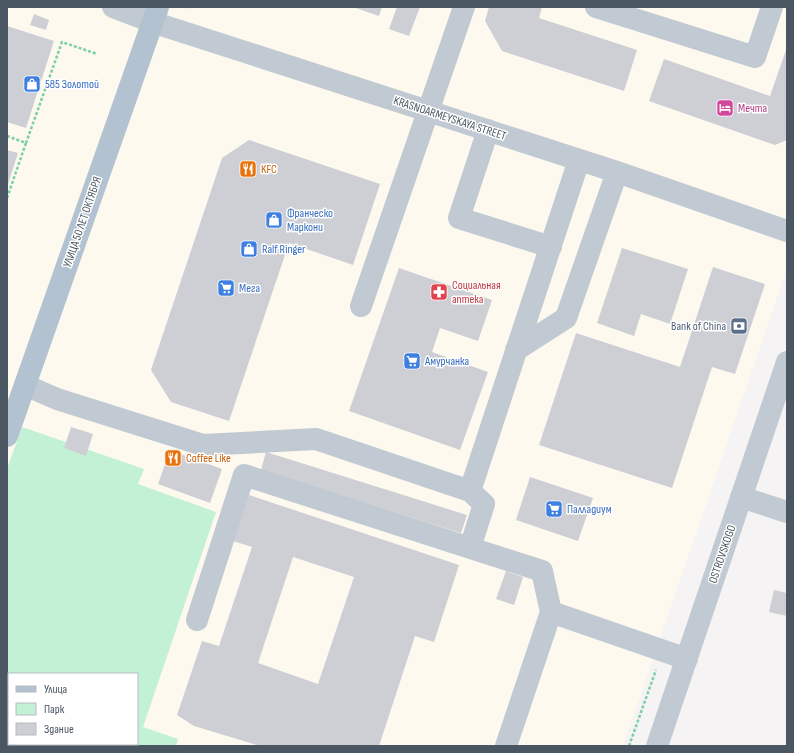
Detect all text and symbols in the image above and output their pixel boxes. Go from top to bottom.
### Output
shop icon: 585 Золотой [22,74,42,94]
place label: 585 Золотой [45,77,99,92]
street label: KRASNOARMEYSKAYA STREET [392,93,508,144]
hotel icon: Мечта [715,98,735,118]
place label: Мечта [738,101,767,116]
restaurant icon: KFC [238,159,258,179]
place label: KFC [261,162,277,177]
street label: УЛИЦА 50 ЛЕТ ОКТЯБРЯ [60,175,105,270]
place label: Франческо Маркони [287,206,333,235]
shop icon: Франческо Маркони [264,210,284,230]
shop icon: Ralf Ringer [239,239,259,259]
place label: Ralf Ringer [262,242,306,257]
supermarket icon: Мега [216,278,236,298]
place label: Социальная аптека [452,278,501,307]
place label: Мега [239,281,260,296]
pharmacy icon: Социальная аптека [429,282,449,302]
bank icon: Bank of China [729,316,749,336]
place label: Bank of China [671,319,726,334]
supermarket icon: Амурчанка [402,351,422,371]
place label: Амурчанка [424,354,470,369]
restaurant icon: Coffee Like [163,448,183,468]
place label: Coffee Like [186,451,231,466]
supermarket icon: Палладиум [544,499,564,519]
place label: Палладиум [567,502,612,517]
street label: OSTROVSKOGO [705,523,739,585]
legend [8,673,138,745]
text: Улица [44,682,68,697]
text: Парк [44,702,65,717]
text: Здание [44,722,74,737]

